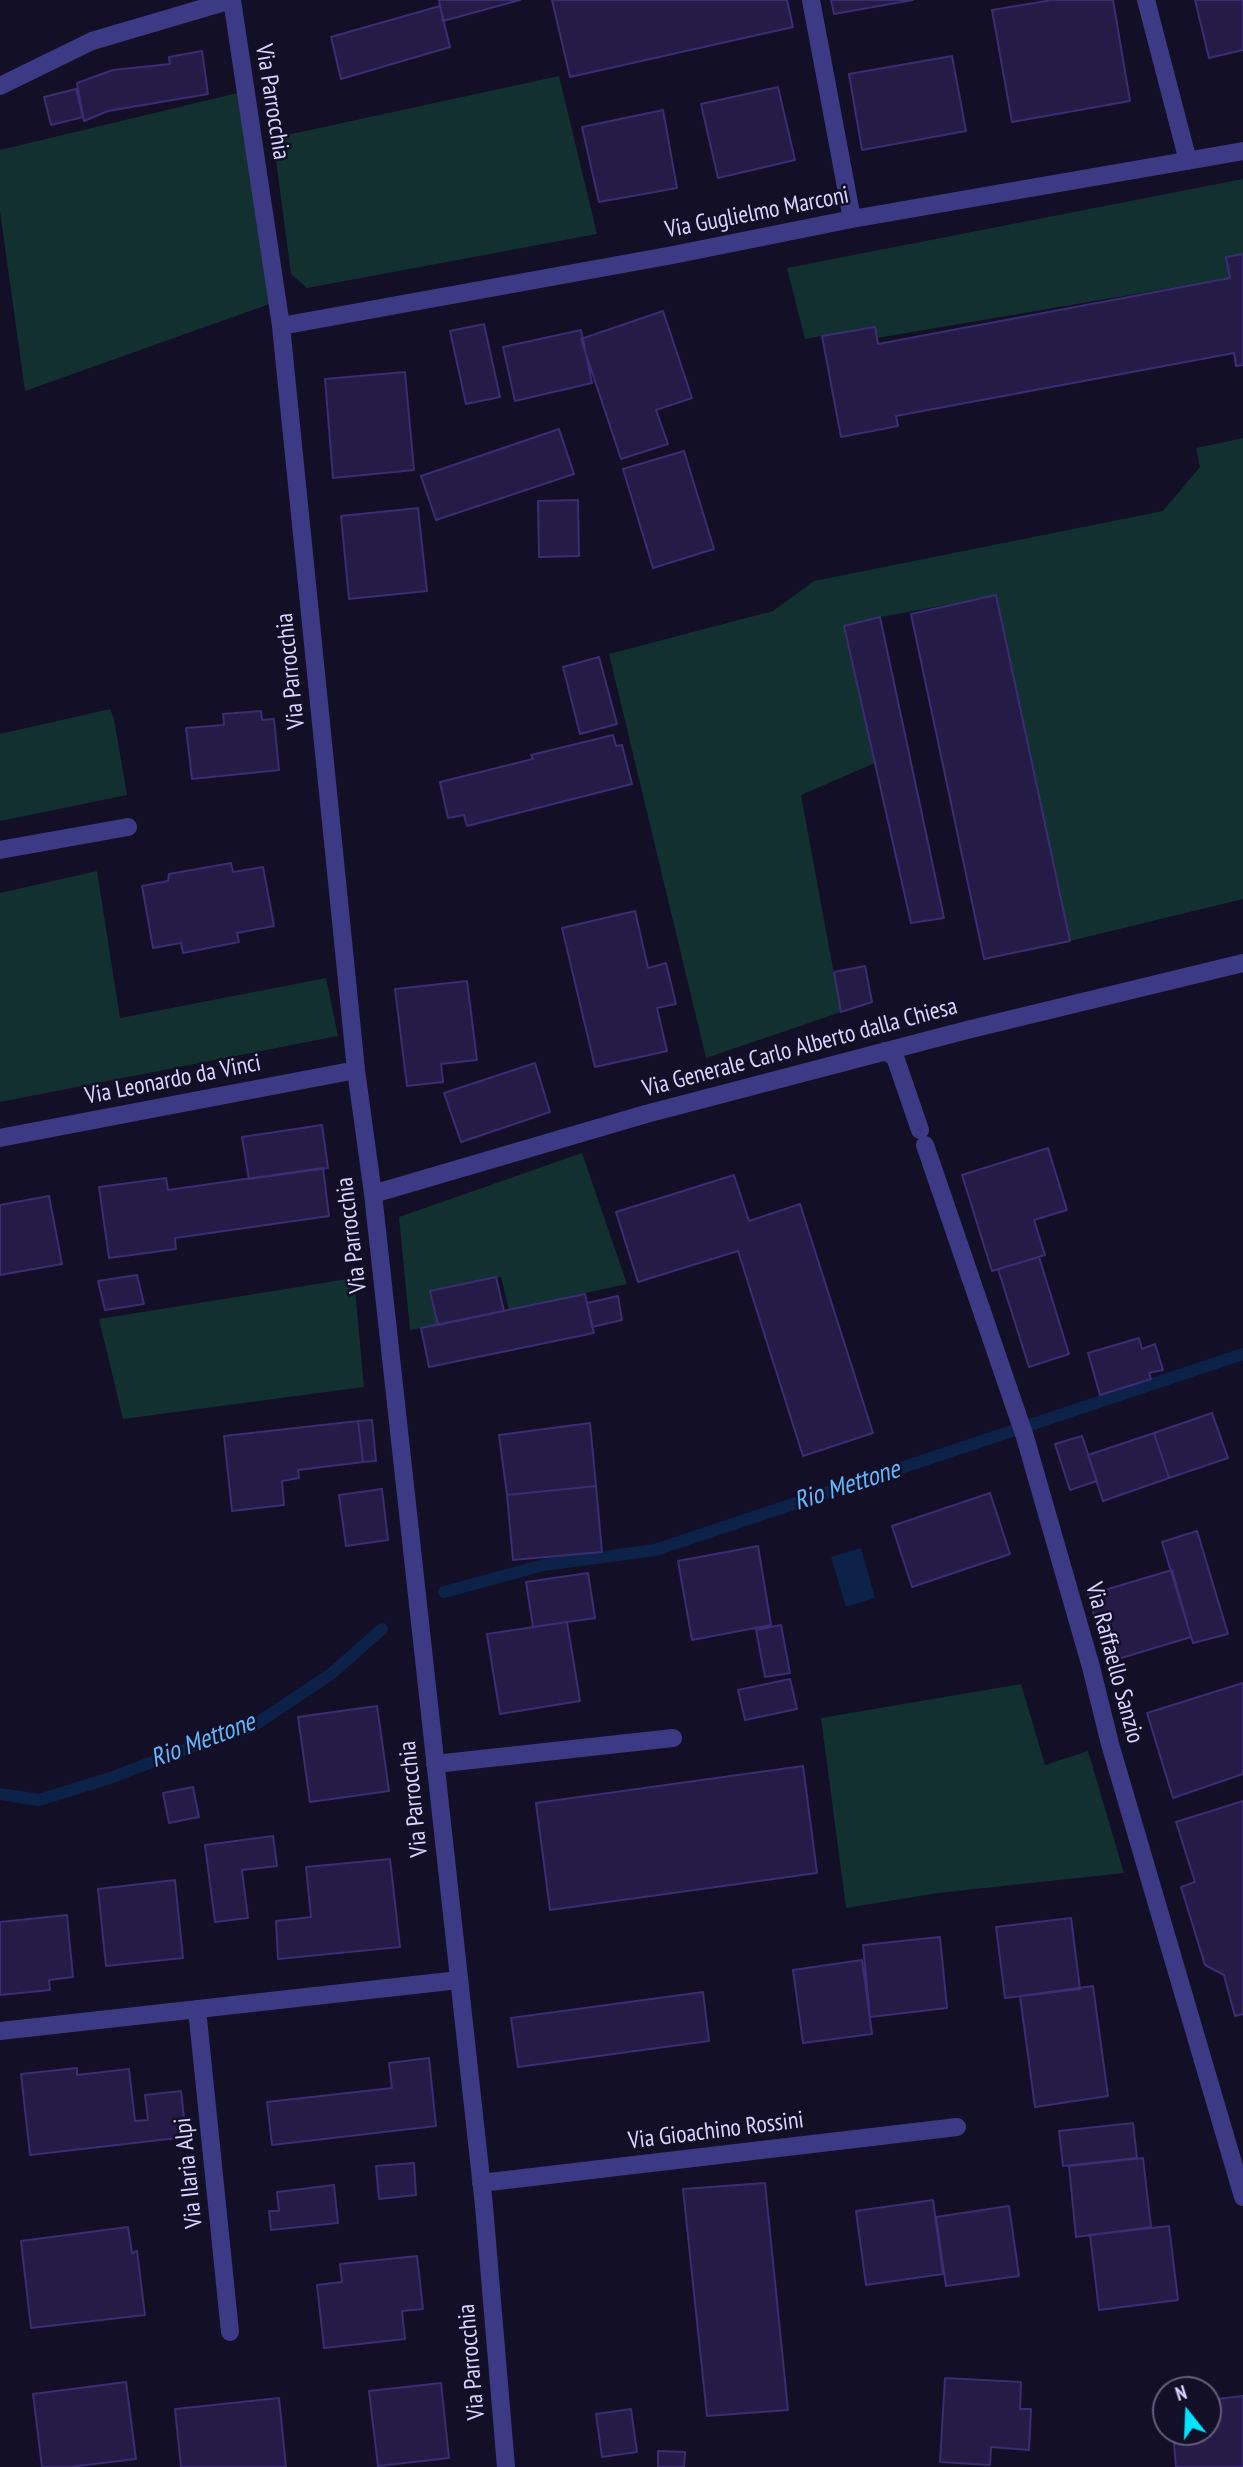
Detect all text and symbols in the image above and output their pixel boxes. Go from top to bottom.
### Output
street label: Via Parrocchia [249,42,295,162]
street label: Via Guglielmo Marconi [663,181,851,245]
street label: Via Parrocchia [271,612,311,730]
street label: Via Generale Carlo Alberto dalla Chiesa [640,992,960,1104]
street label: Via Leonardo da Vinci [83,1049,263,1111]
street label: Via Parrocchia [331,1176,373,1294]
water label: Rio Mettone [790,1454,904,1518]
street label: Via Raffaello Sanzio [1079,1579,1149,1747]
water label: Rio Mettone [146,1707,260,1775]
street label: Via Parrocchia [394,1740,434,1858]
street label: Via Gioachino Rossini [627,2106,805,2156]
street label: Via Ilaria Alpi [169,2116,209,2230]
street label: Via Parrocchia [453,2303,491,2421]
north arrow [1152,2376,1222,2446]
text: N [1173,2380,1190,2406]

